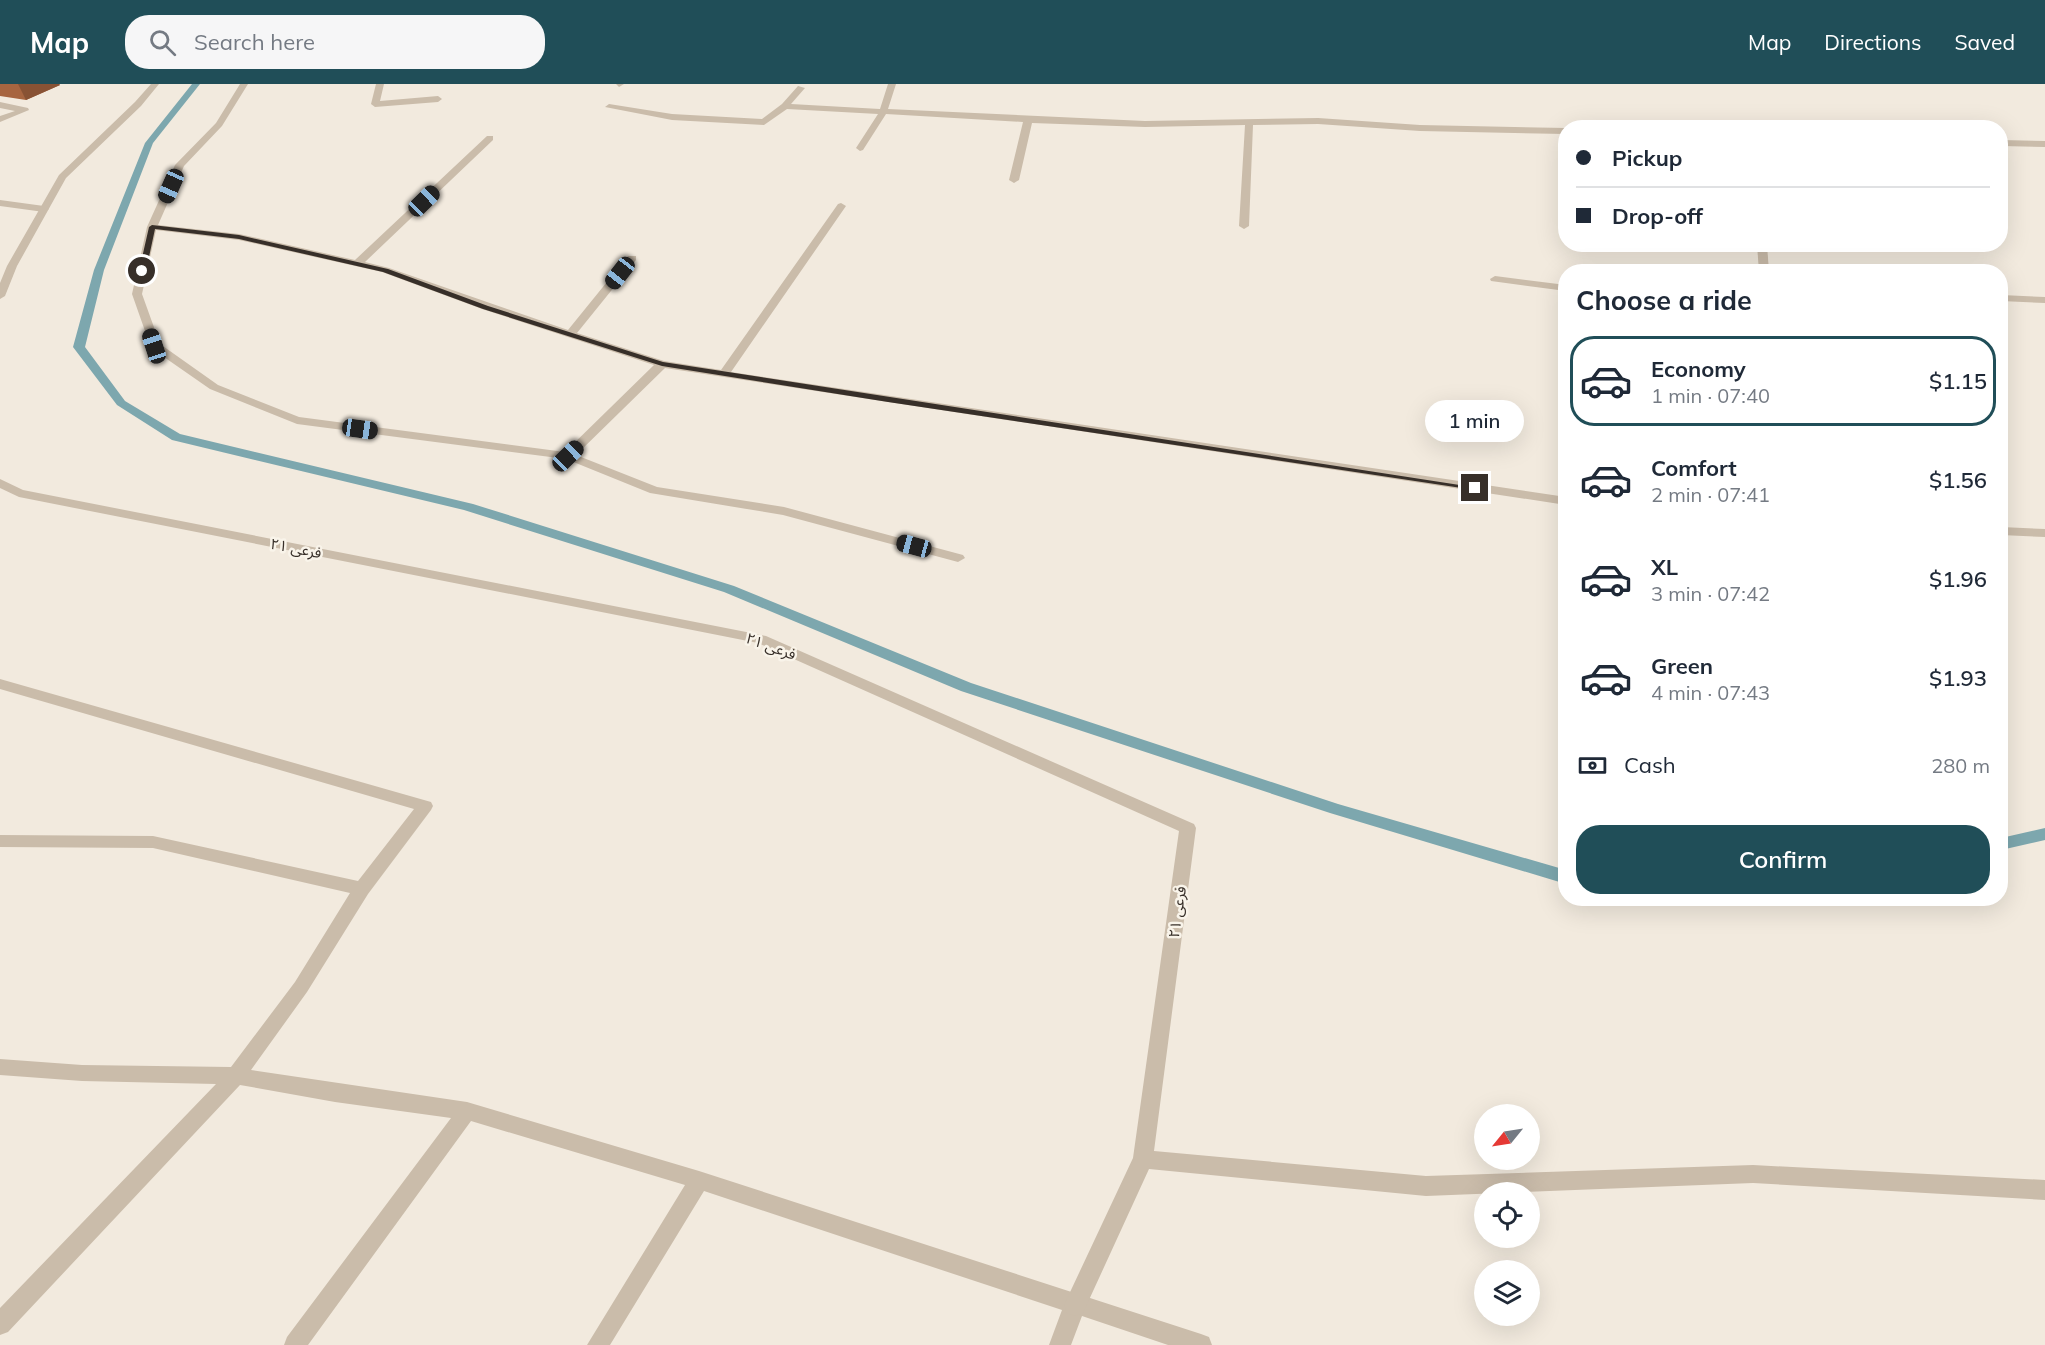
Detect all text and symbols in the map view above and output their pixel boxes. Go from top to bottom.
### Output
search box [125,15,545,69]
text: Map [30,25,89,60]
icon: search [146,26,179,59]
text: Search here [194,28,315,56]
text: Map [1748,29,1791,55]
text: Directions [1824,29,1921,55]
text: Saved [1954,29,2015,55]
text: Pickup [1612,144,1682,172]
car [155,166,187,206]
car [405,182,443,220]
text: Drop-off [1612,202,1703,230]
car [602,253,638,293]
route start [128,257,155,284]
text: Choose a ride [1576,283,1752,317]
car [140,326,168,366]
icon: car [1579,354,1633,408]
text: Economy [1651,355,1746,383]
text: $1.15 [1929,367,1987,395]
text: 1 min · 07:40 [1651,383,1770,408]
callout: 1 min [1426,401,1524,443]
text: 1 min [1449,408,1500,433]
car [341,418,379,440]
car [549,437,587,475]
icon: car [1579,453,1633,507]
text: Comfort [1651,454,1737,482]
text: $1.56 [1929,466,1987,494]
route end [1461,474,1488,501]
text: 2 min · 07:41 [1651,482,1770,507]
car [894,533,934,559]
street label: فرعی ۲۱ [269,534,324,562]
icon: car [1579,552,1633,606]
text: XL [1651,553,1678,581]
text: $1.96 [1929,565,1987,593]
text: 3 min · 07:42 [1651,581,1770,606]
street label: فرعی ۲۱ [743,628,799,664]
icon: car [1579,651,1633,705]
text: Green [1651,652,1713,680]
text: $1.93 [1929,664,1987,692]
text: 4 min · 07:43 [1651,680,1770,705]
icon: cash [1576,749,1609,782]
text: Cash [1624,751,1676,779]
text: 280 m [1931,753,1990,778]
button: Confirm [1576,825,1990,894]
street label: فرعی ۲۱ [1164,885,1190,939]
north arrow [1474,1104,1540,1170]
map controls [1474,1104,1540,1326]
button: locate [1474,1182,1540,1248]
button: layers [1474,1260,1540,1326]

